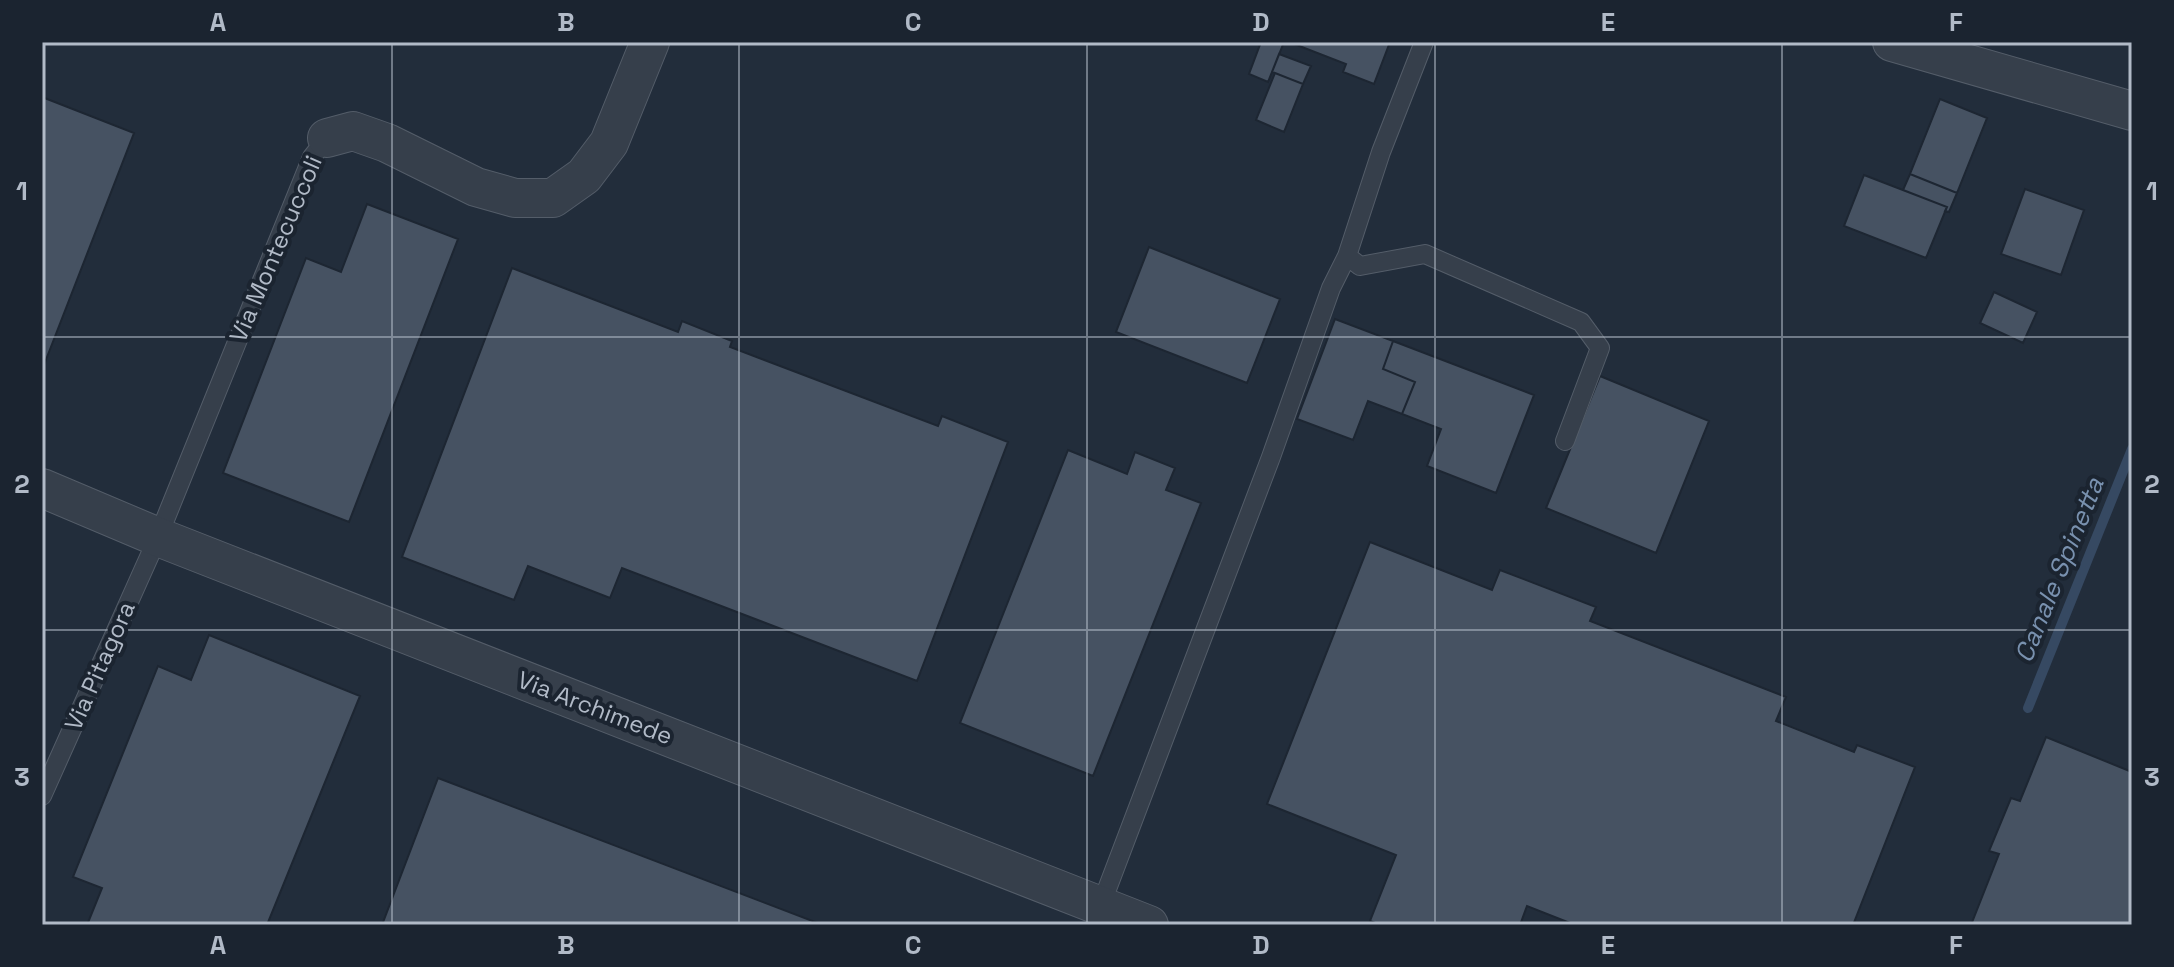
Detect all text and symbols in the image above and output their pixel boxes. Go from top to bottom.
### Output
text: A [210,5,227,39]
text: B [557,5,575,39]
text: C [905,5,921,39]
text: D [1252,5,1270,39]
text: E [1601,5,1615,39]
text: F [1949,5,1963,39]
street label: Via Montecuccoli [222,151,329,347]
text: 1 [16,174,28,208]
text: 1 [2146,174,2158,208]
text: 2 [14,467,30,501]
text: 2 [2144,467,2160,501]
water label: Canale Spinetta [2006,472,2112,668]
street label: Via Pitagora [57,596,142,735]
street label: Via Archimede [513,664,677,751]
text: 3 [14,760,30,794]
text: 3 [2144,760,2160,794]
text: A [210,928,227,962]
text: B [557,928,575,962]
text: C [905,928,921,962]
text: D [1252,928,1270,962]
text: E [1601,928,1615,962]
text: F [1949,928,1963,962]

